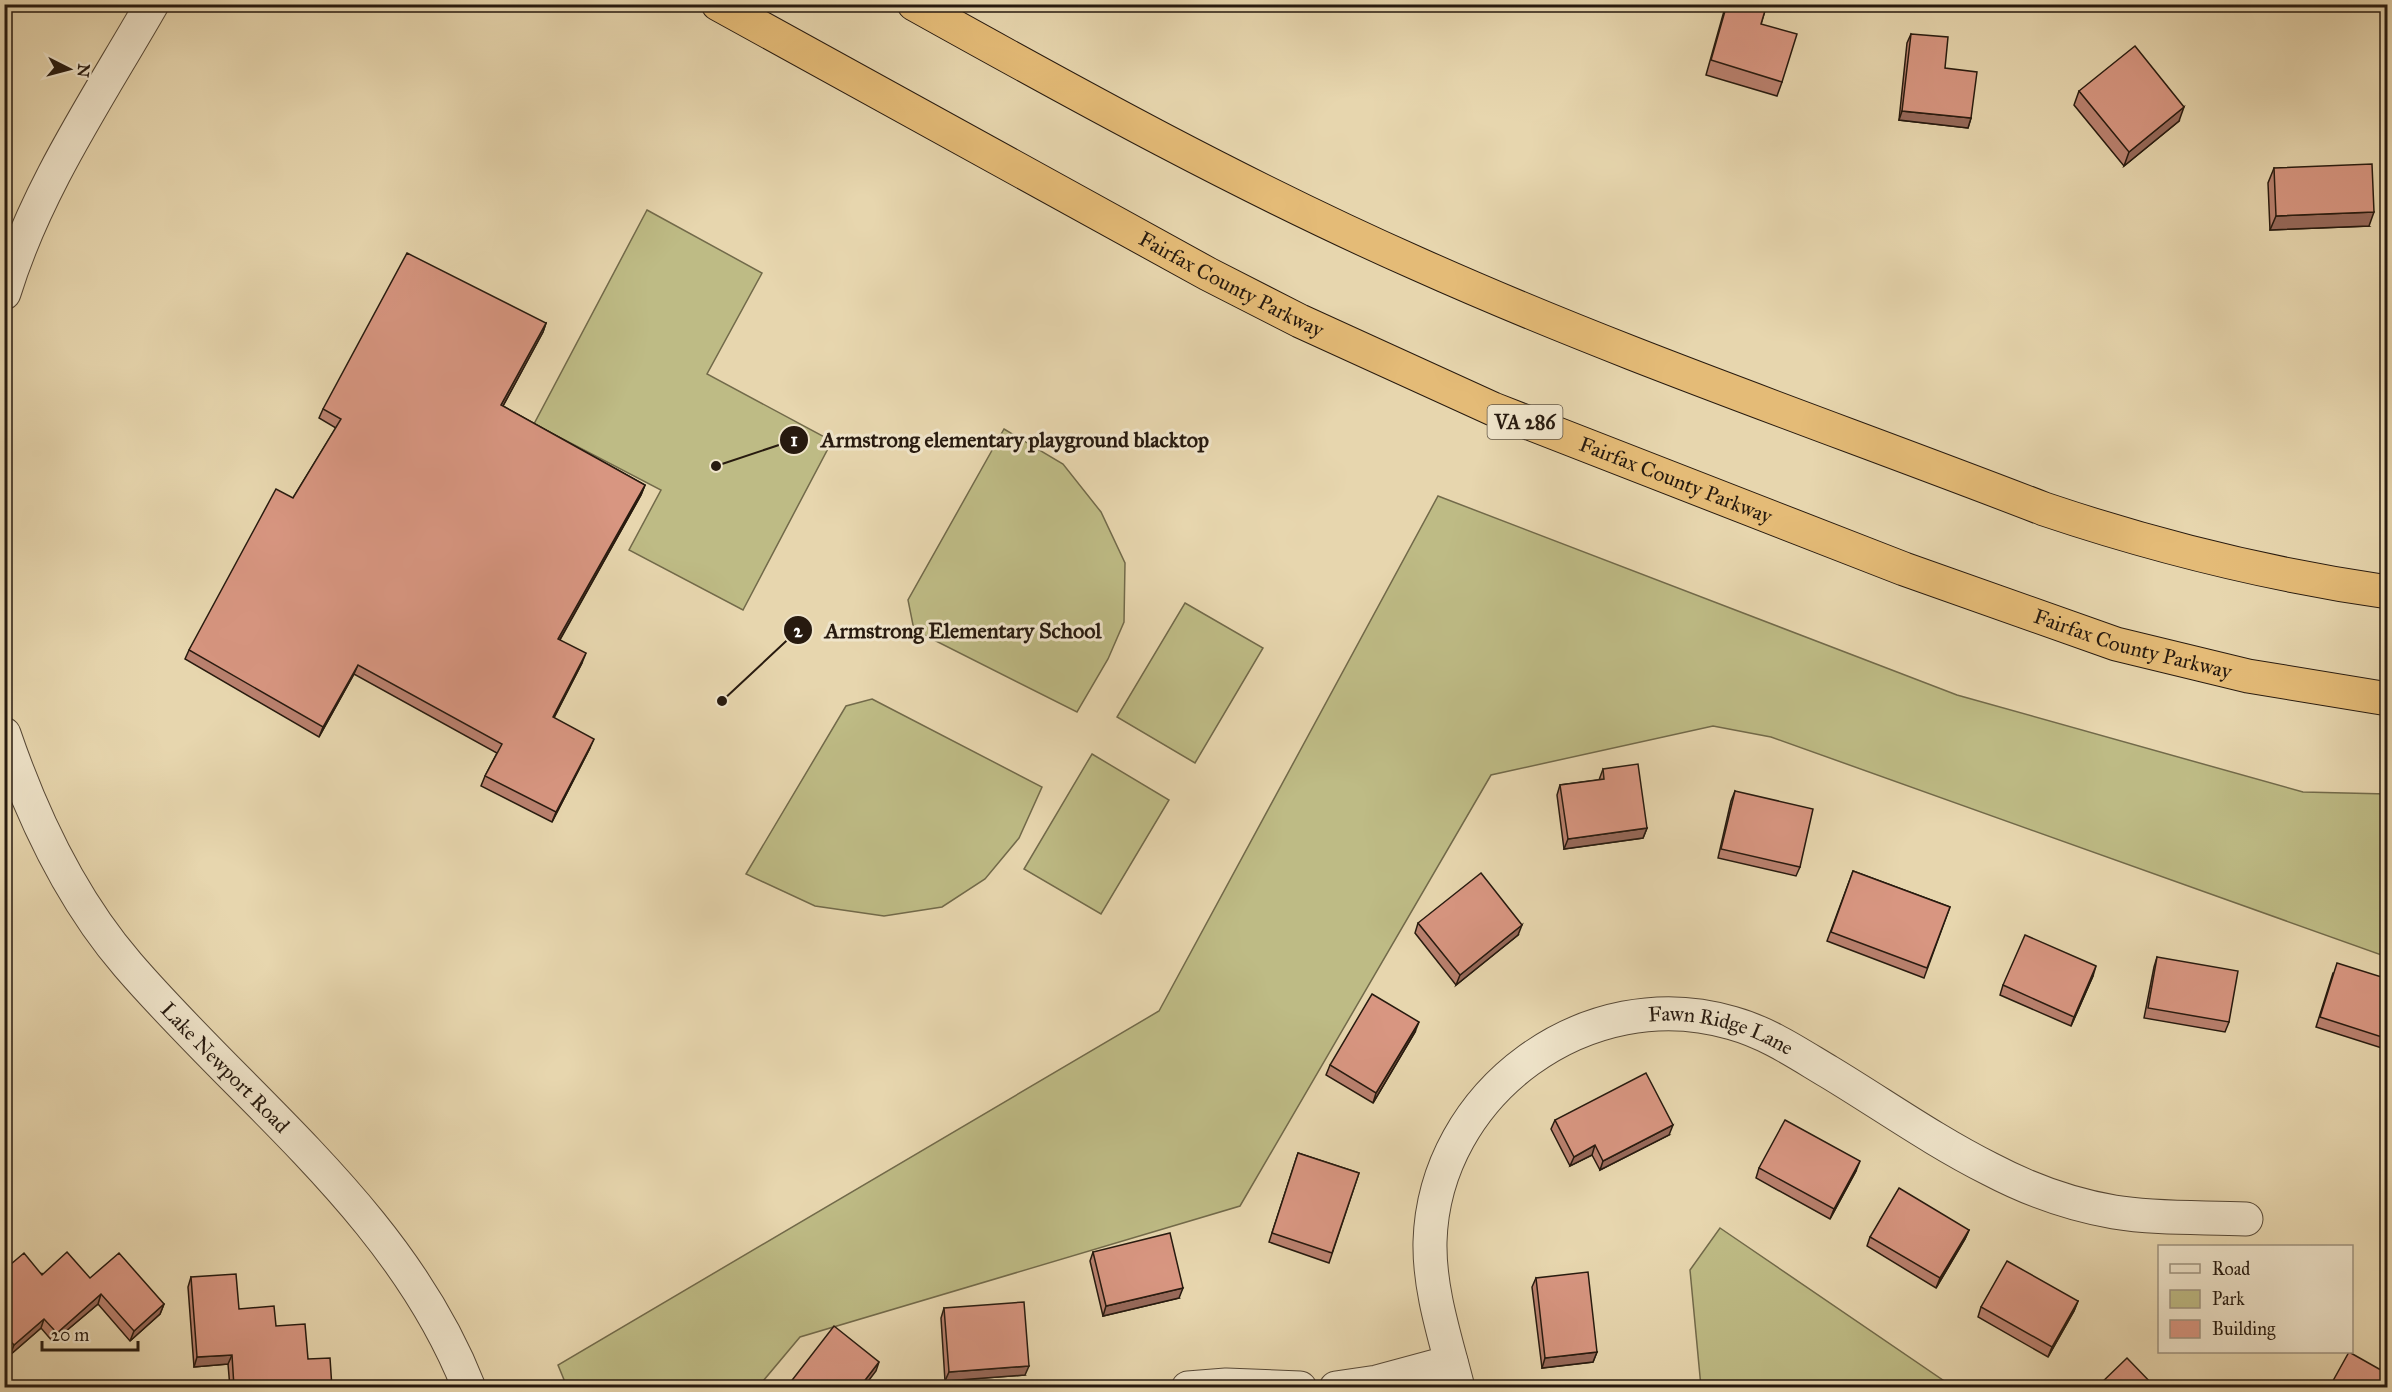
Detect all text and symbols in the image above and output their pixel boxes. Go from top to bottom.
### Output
north arrow [39,39,99,99]
text: N [73,63,94,79]
street label: Fairfax County Parkway [1134,225,1329,344]
road number: VA 286 [1488,405,1562,439]
callout: Armstrong elementary playground blacktop [779,420,1221,460]
text: Armstrong elementary playground blacktop [819,426,1209,453]
text: 1 [790,429,798,451]
street label: Fairfax County Parkway [1575,431,1777,530]
street label: Fairfax County Parkway [2030,603,2236,685]
callout: Armstrong Elementary School [783,610,1113,650]
text: Armstrong Elementary School [823,617,1102,644]
text: 2 [794,620,804,642]
street label: Lake Newport Road [155,997,295,1139]
street label: Fawn Ridge Lane [1647,1001,1798,1061]
legend [2158,1245,2353,1353]
text: Road [2212,1258,2250,1280]
text: Park [2212,1288,2245,1310]
scale bar [42,1314,138,1352]
text: Building [2212,1318,2276,1341]
text: 20 m [51,1324,89,1346]

